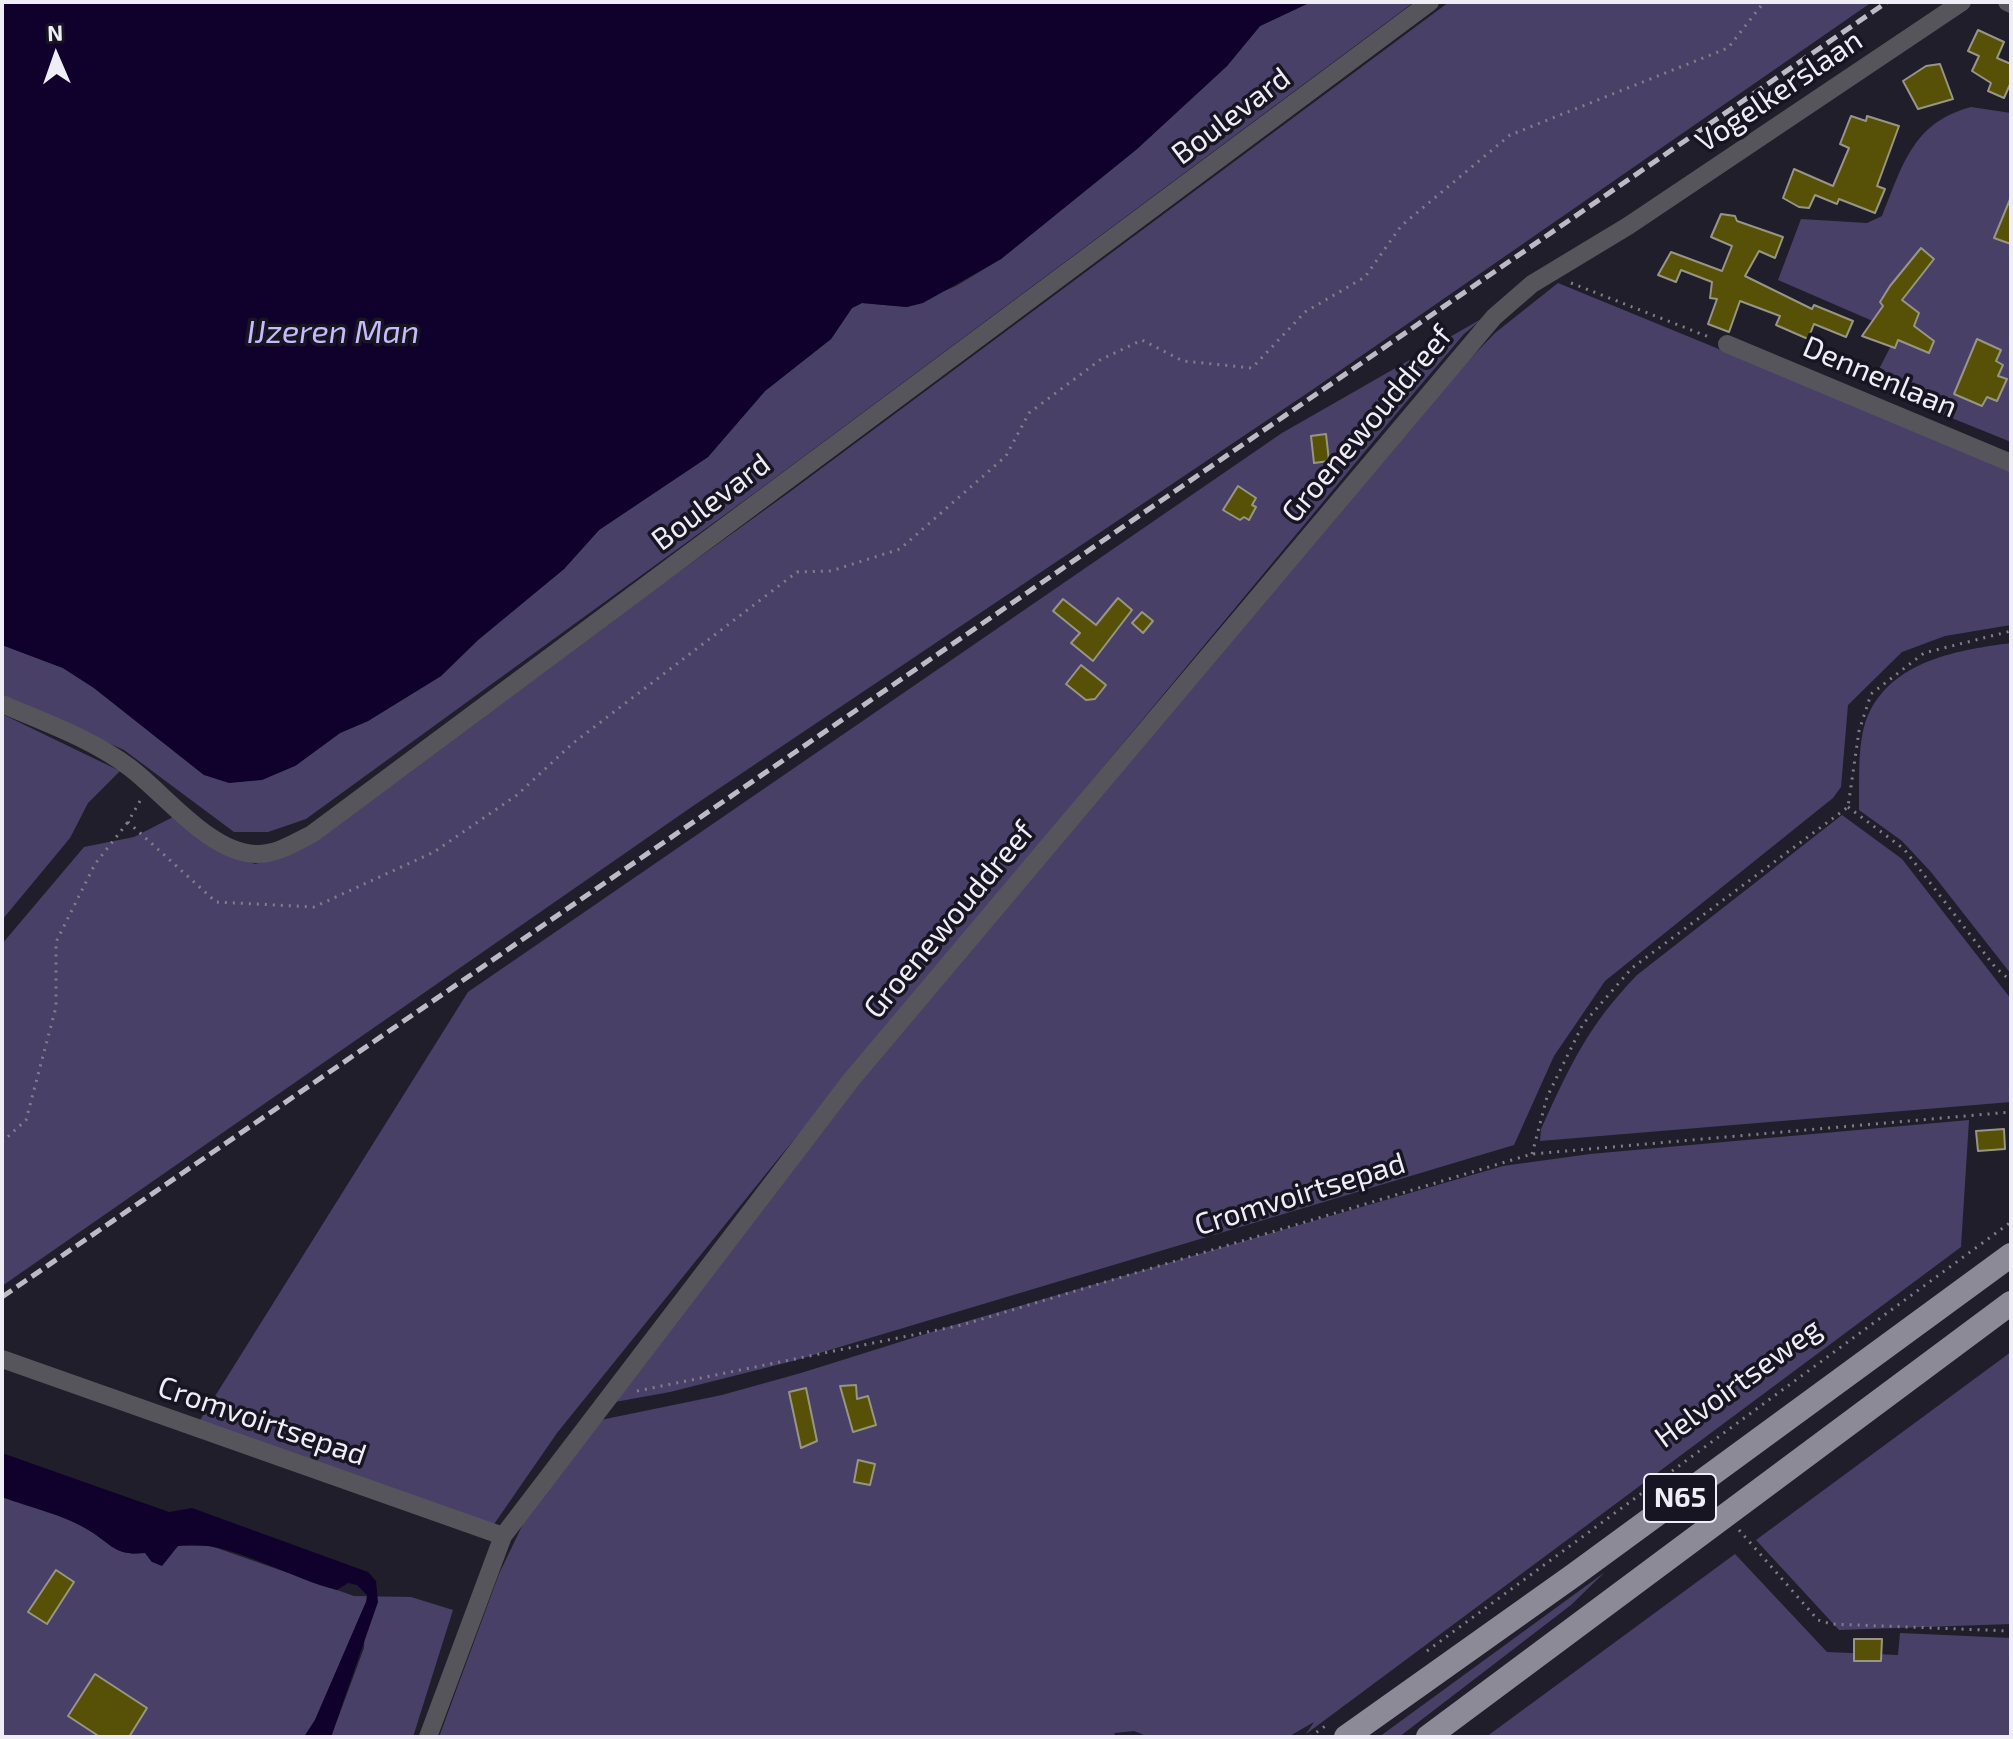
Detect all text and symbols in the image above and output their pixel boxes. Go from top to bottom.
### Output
north arrow [16,16,96,96]
text: N [47,19,64,45]
street label: Vogelkerslaan [1689,22,1869,160]
street label: Boulevard [1165,60,1297,172]
water label: IJzeren Man [247,313,419,351]
street label: Groenewouddreef [1274,318,1460,530]
street label: Dennenlaan [1798,328,1962,426]
street label: Boulevard [645,446,777,558]
street label: Groenewouddreef [856,814,1042,1026]
street label: Cromvoirtsepad [1190,1145,1410,1243]
street label: Helvoirtseweg [1648,1311,1828,1455]
street label: Cromvoirtsepad [153,1368,371,1474]
road number: N65 [1644,1474,1716,1522]

